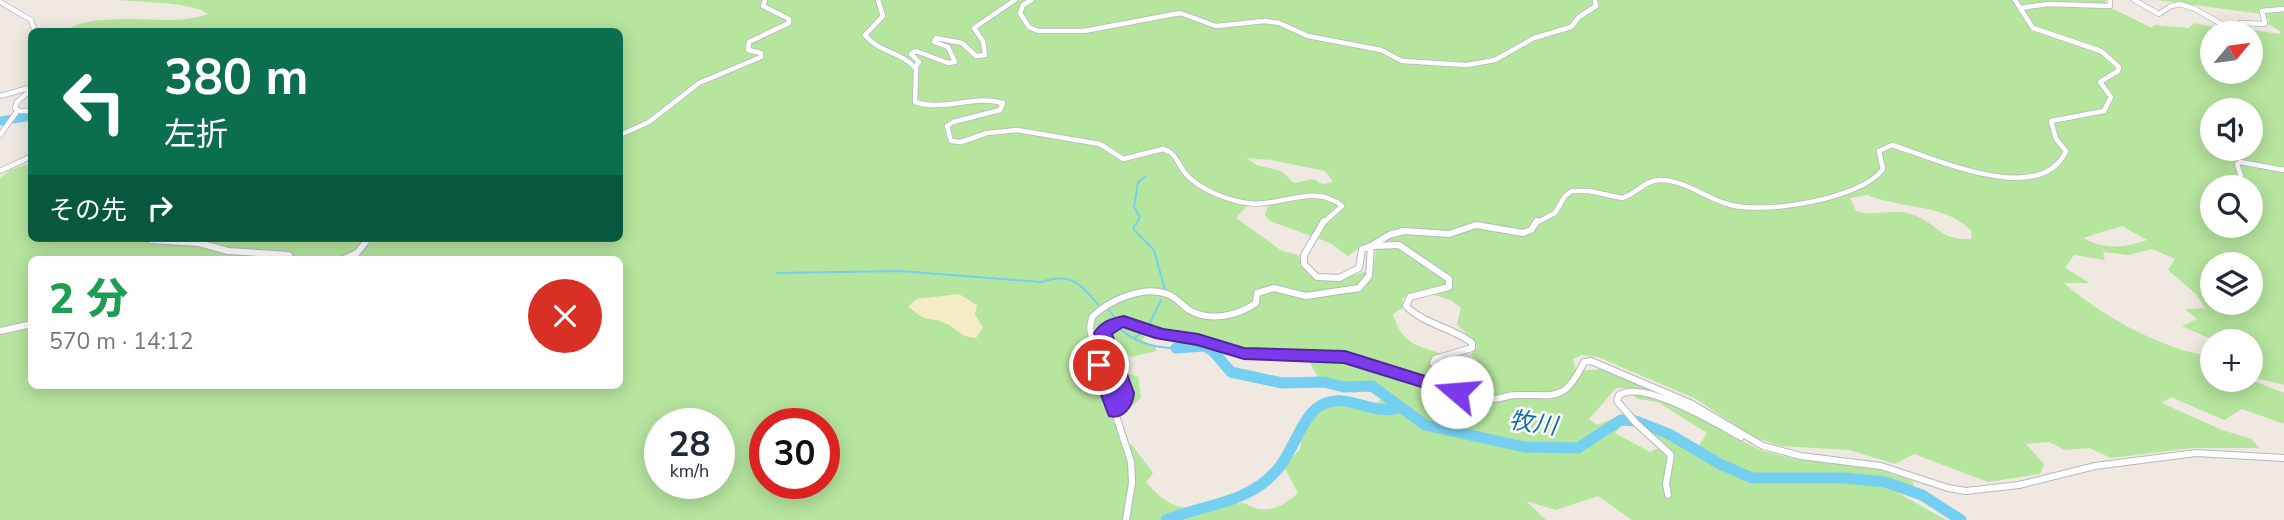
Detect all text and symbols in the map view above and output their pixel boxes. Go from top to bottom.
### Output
north arrow [2200,21,2263,84]
map controls [2200,21,2263,392]
text: 380 m [164,44,308,111]
icon: left [49,56,140,147]
button: sound [2200,98,2263,161]
text: 左折 [164,113,228,156]
button: search [2200,175,2263,238]
icon: right [141,189,179,227]
text: その先 [49,193,127,228]
button: layers [2200,252,2263,315]
text: 2 分 [49,271,128,328]
button: close [528,279,602,353]
text: 570 m · 14:12 [49,326,194,357]
button: + [2200,329,2263,392]
pin [1069,335,1129,395]
icon: arrive [1080,346,1118,384]
position arrow [1420,355,1494,429]
water label: 牧川 [1507,404,1562,443]
speed limit sign: 30 [749,408,840,499]
text: 28 [668,421,711,468]
text: km/h [670,459,709,483]

